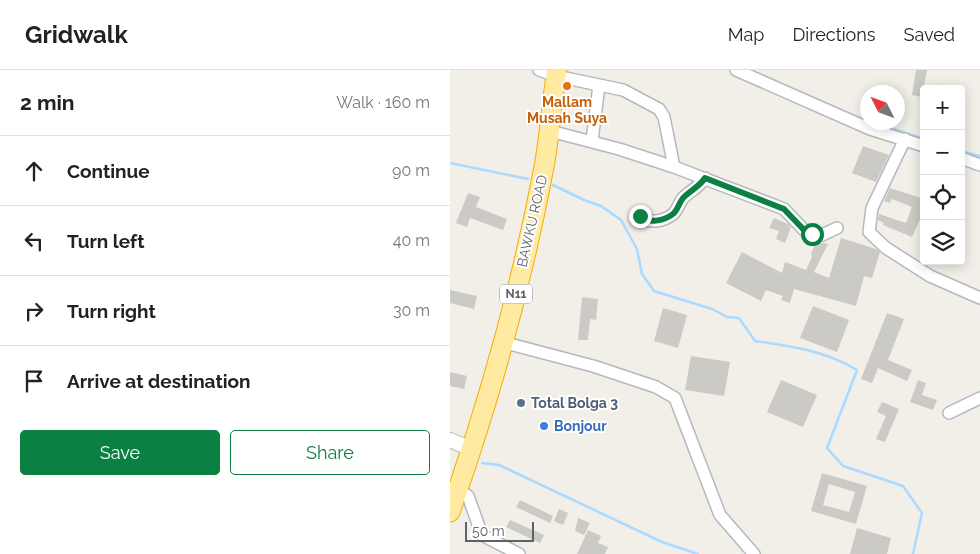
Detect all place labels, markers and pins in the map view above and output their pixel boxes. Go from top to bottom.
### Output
marker: Mallam Musah Suya [561,80,573,92]
place label: Mallam Musah Suya [527,94,607,126]
place label: Total Bolga 3 [531,395,618,411]
marker: Total Bolga 3 [515,397,527,409]
place label: Bonjour [554,418,607,434]
marker: Bonjour [538,420,550,432]

